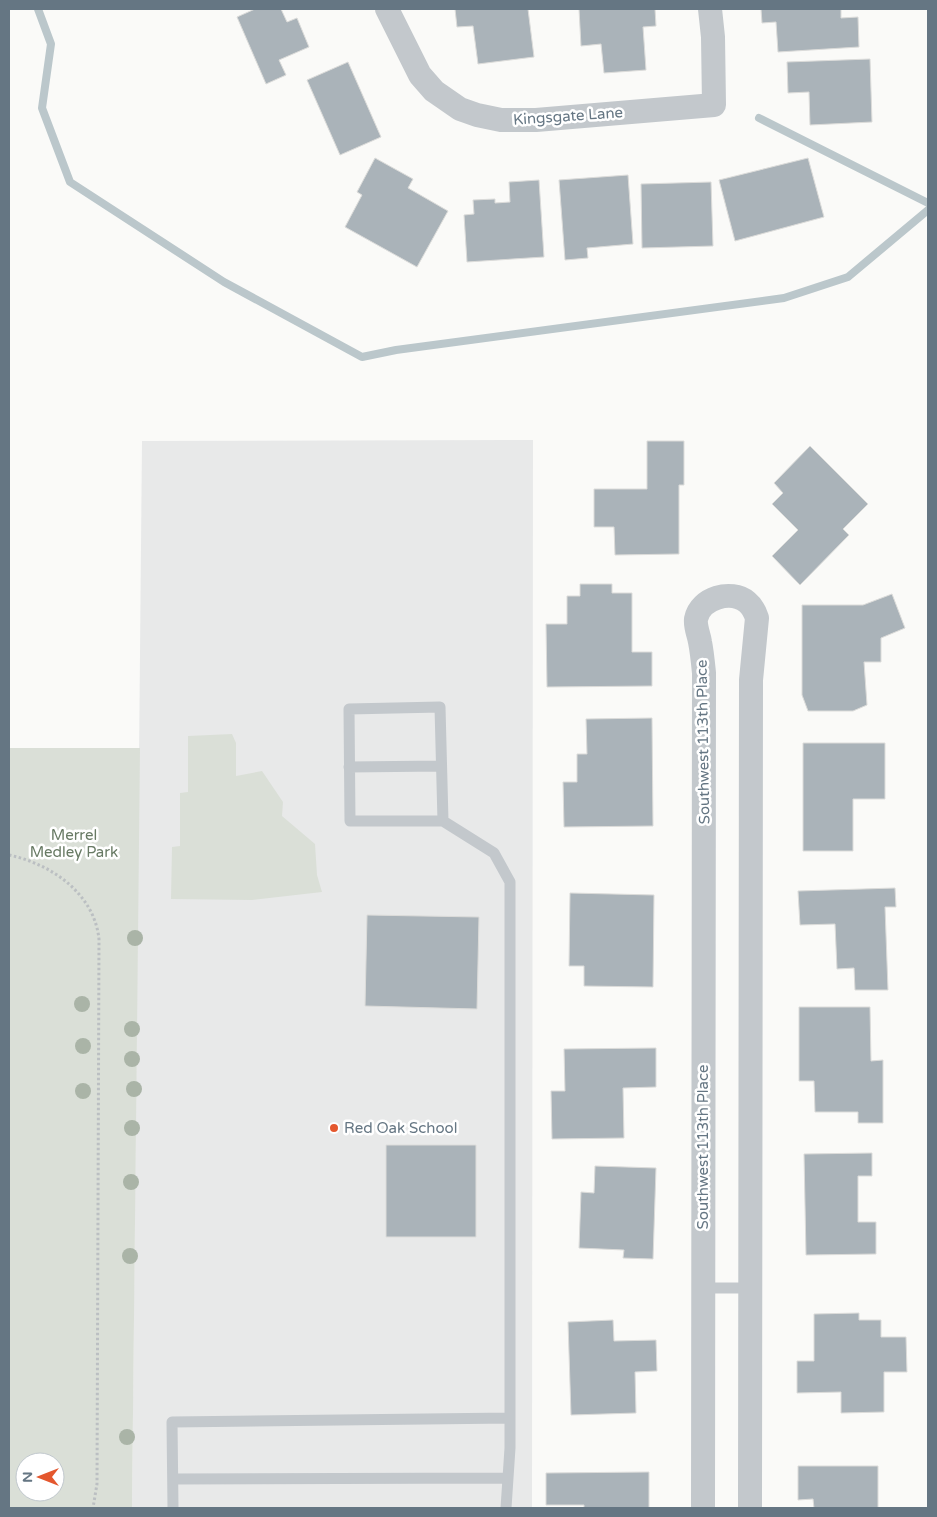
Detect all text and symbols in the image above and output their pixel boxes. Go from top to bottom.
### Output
street label: Kingsgate Lane [512,103,624,129]
street label: Southwest 113th Place [693,659,713,825]
park label: Merrel Medley Park [30,826,118,861]
street label: Southwest 113th Place [694,1065,712,1229]
place label: Red Oak School [344,1119,457,1137]
marker: Red Oak School [328,1122,340,1134]
north arrow [15,1452,65,1502]
text: N [19,1471,36,1483]

